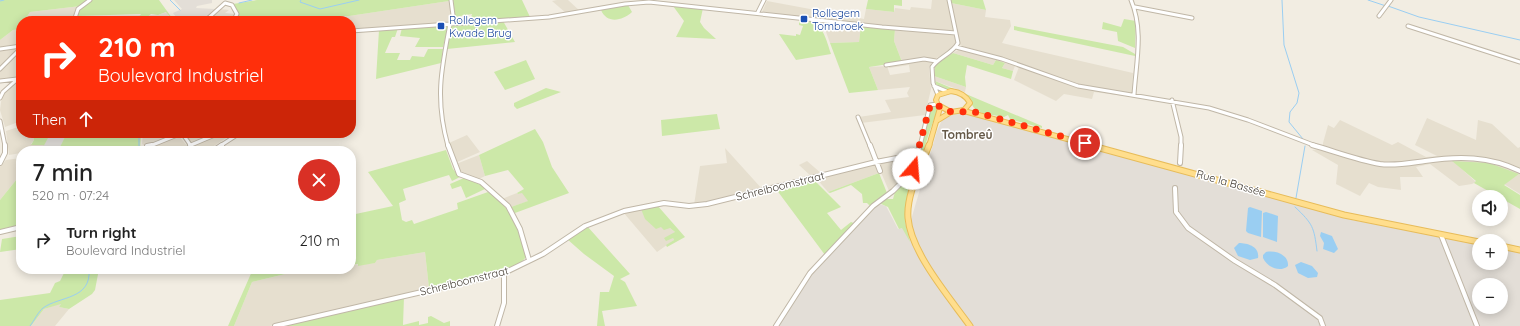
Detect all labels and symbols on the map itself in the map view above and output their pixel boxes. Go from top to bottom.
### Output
place label: Rollegem Tombroek [812,6,864,33]
place label: Rollegem Kwade Brug [449,13,512,40]
marker: Rollegem Tombroek [799,14,809,24]
marker: Rollegem Kwade Brug [436,21,446,31]
pin [1068,126,1102,160]
district label: Tombreû [941,127,993,142]
position arrow [892,148,934,190]
street label: Rue la Bassée [1195,166,1267,200]
street label: Schreiboomstraat [734,168,826,204]
street label: Schreiboomstraat [418,263,510,299]

